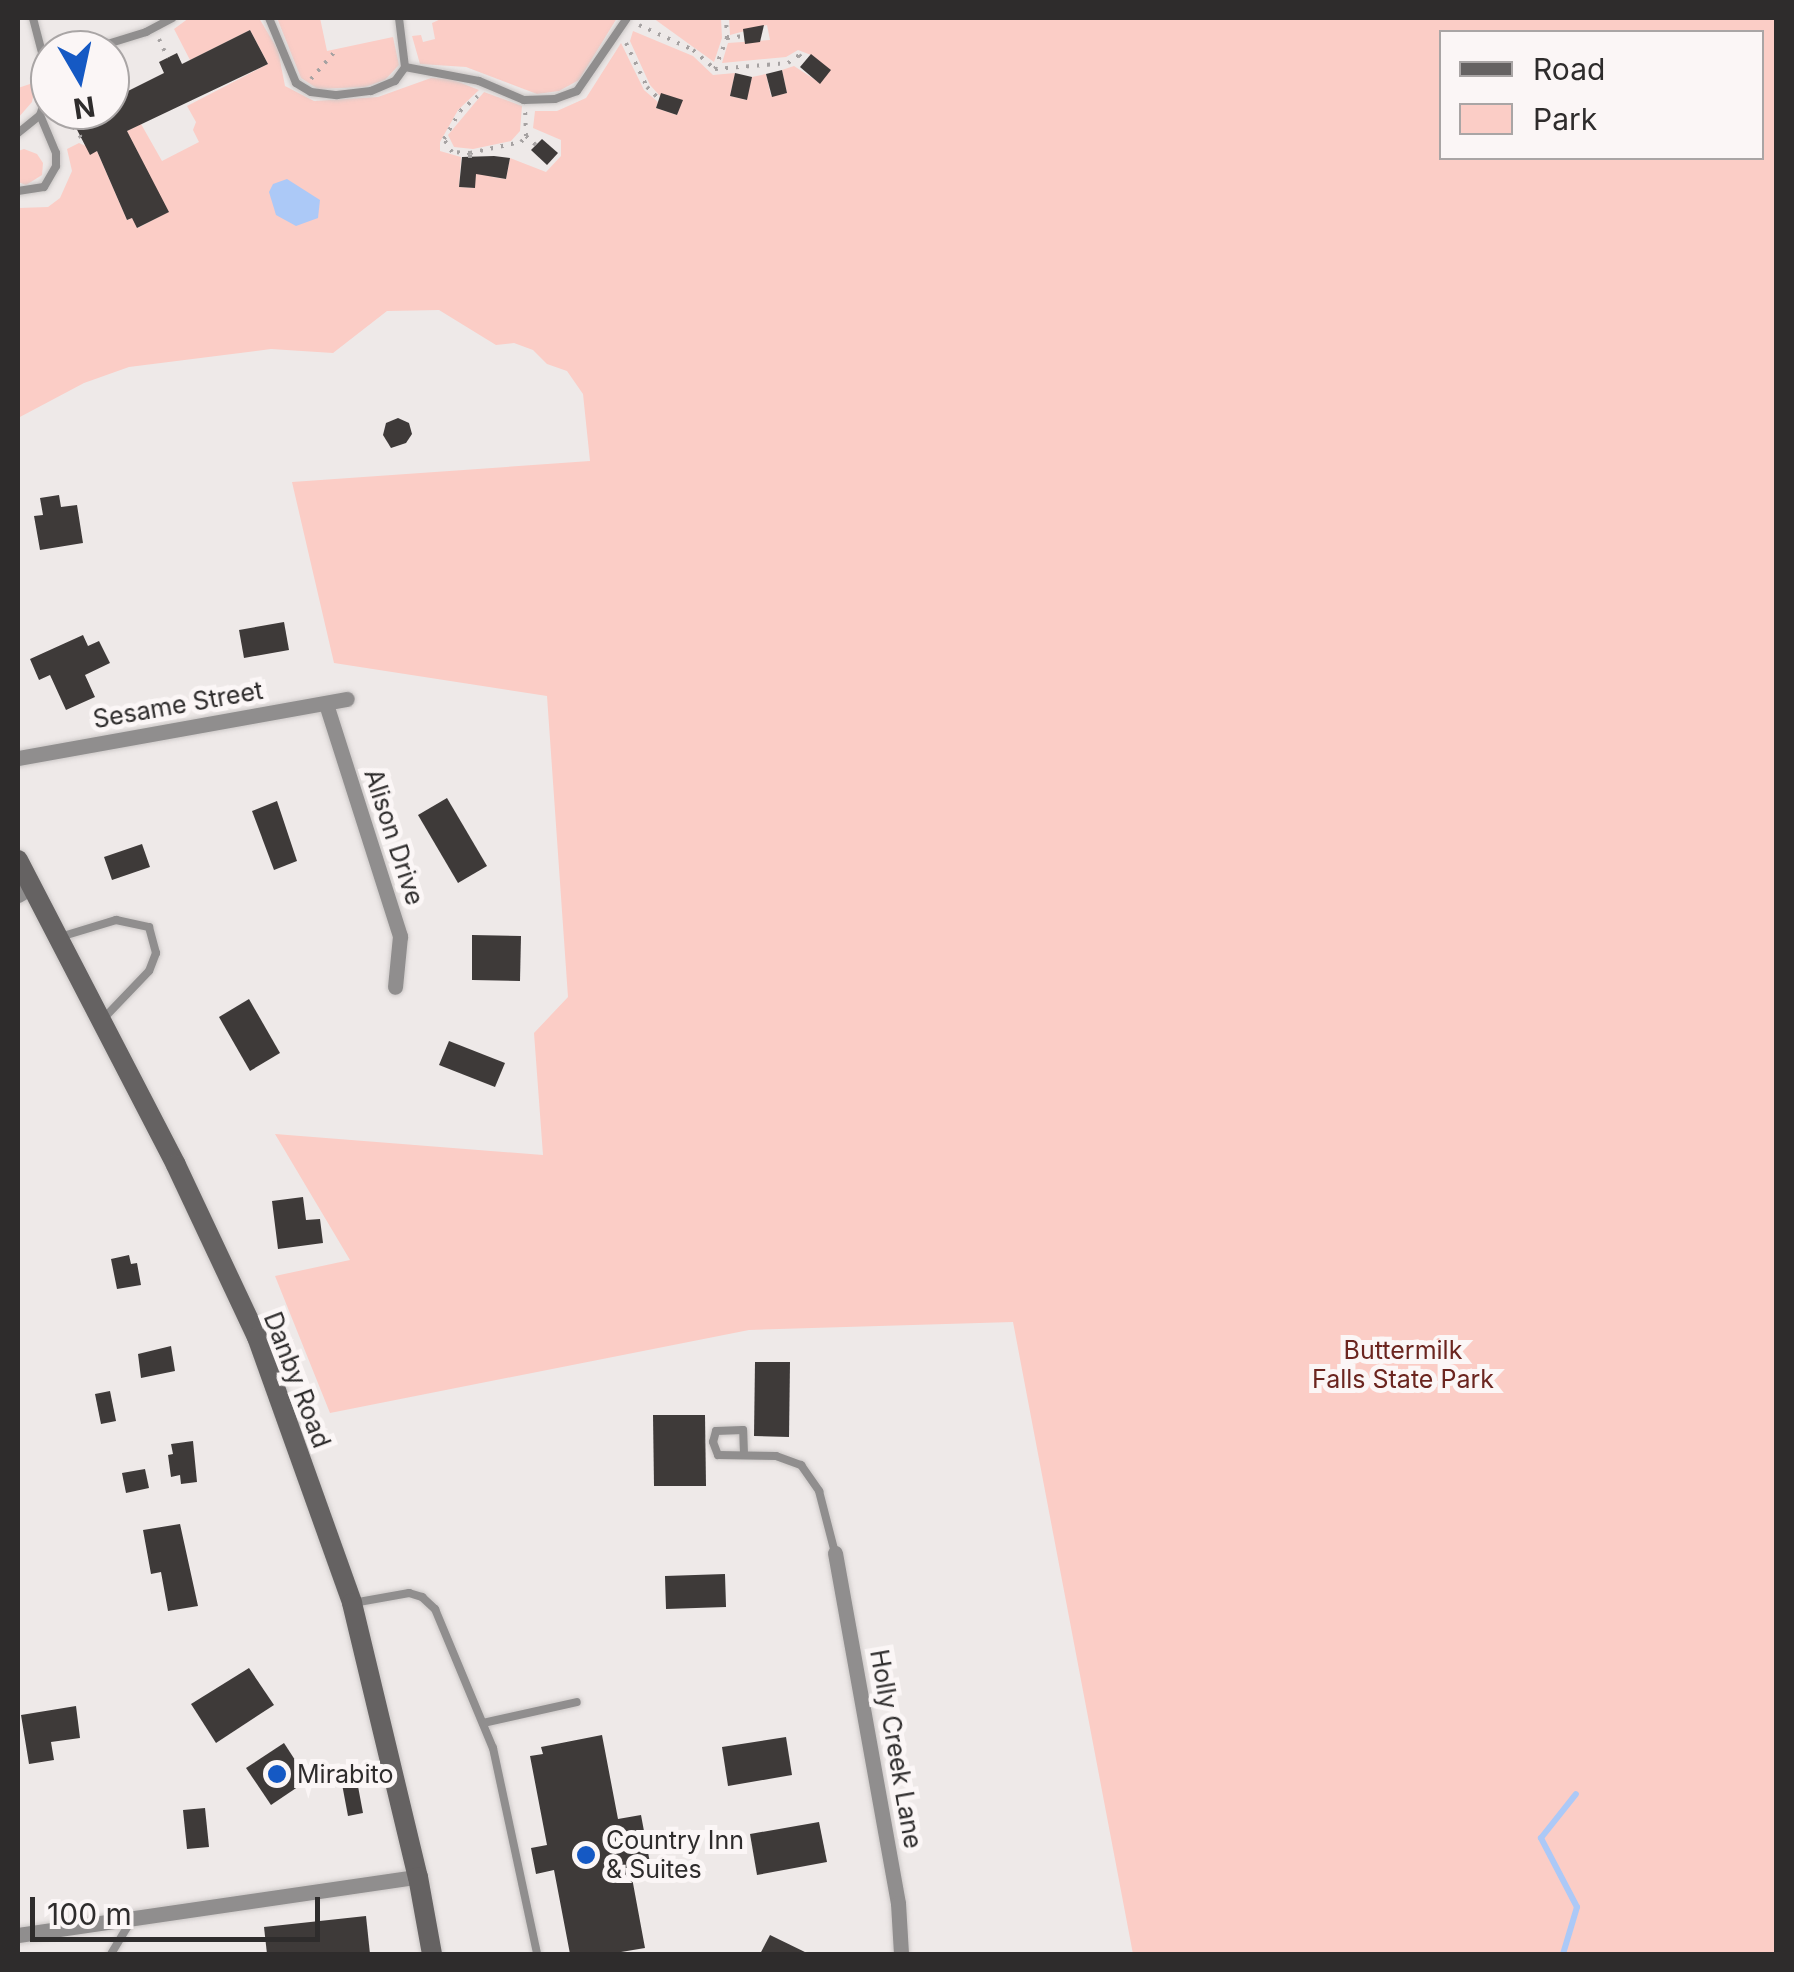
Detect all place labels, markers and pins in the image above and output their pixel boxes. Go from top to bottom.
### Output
place label: Mirabito [297,1759,393,1789]
marker: Mirabito [266,1763,288,1785]
place label: Country Inn & Suites [606,1826,744,1885]
marker: Country Inn & Suites [575,1844,597,1866]

